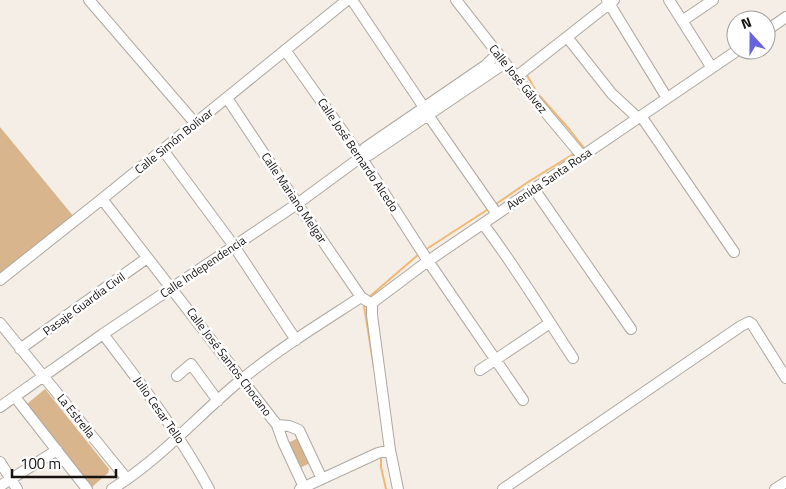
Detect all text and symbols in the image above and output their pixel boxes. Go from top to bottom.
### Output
north arrow [726,10,776,60]
text: N [738,11,754,34]
street label: Calle José Gálvez [485,40,552,117]
street label: Calle José Bernardo Alcedo [313,94,404,216]
street label: Calle Simón Bolívar [130,103,217,178]
street label: Avenida Santa Rosa [502,143,595,214]
street label: Calle Mariano Melgar [257,148,332,247]
street label: Calle Independencia [156,231,250,302]
street label: Pasaje Guardia Civil [39,267,129,340]
street label: Calle José Santos Chocano [182,303,277,420]
street label: Julio Cesar Tello [129,372,190,447]
street label: La Estrella [52,389,100,442]
scale bar [12,446,116,478]
text: 100 m [20,452,61,475]

